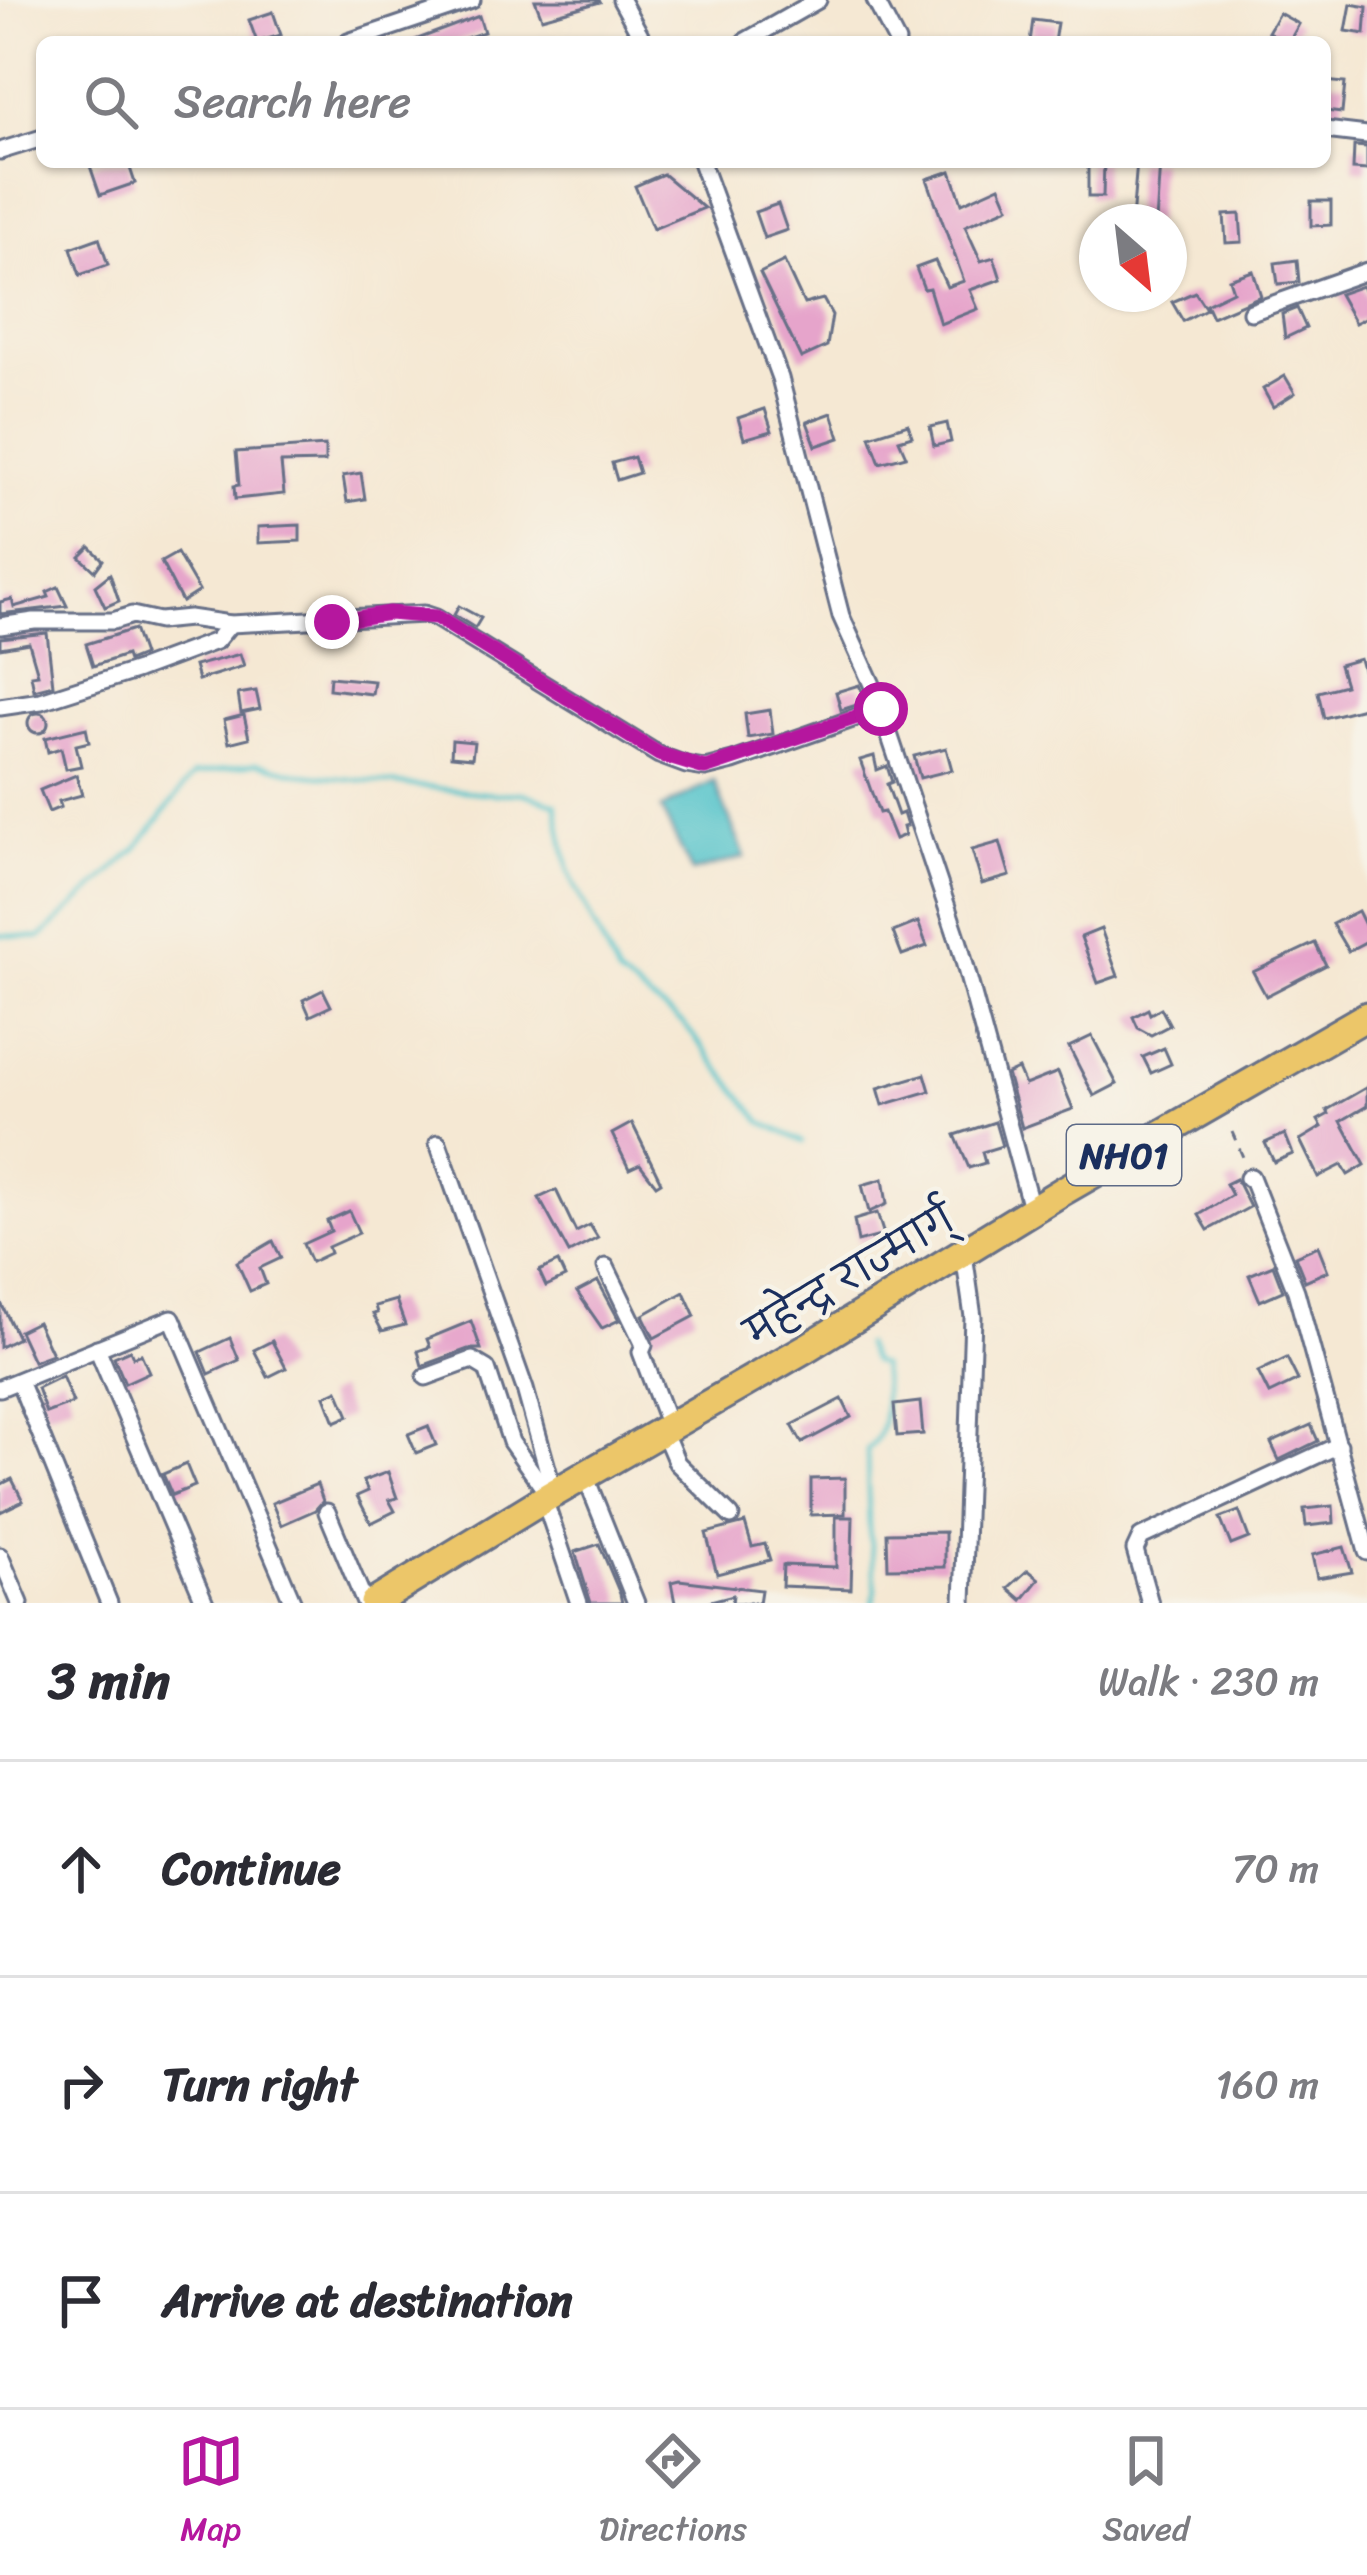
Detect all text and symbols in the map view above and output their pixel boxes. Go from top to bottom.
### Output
search box [36,36,1331,168]
text: Search here [174,62,411,142]
icon: search [78,69,144,135]
north arrow [1079,204,1187,312]
route end [305,595,359,649]
route start [854,682,908,736]
road number: NH01 [1067,1125,1181,1185]
street label: महेन्द्र राज्मार्ग् [730,1184,971,1367]
text: 3 min [48,1636,170,1726]
text: Walk · 230 m [1098,1647,1319,1716]
text: Continue [162,1829,341,1909]
text: 70 m [1232,1834,1319,1903]
icon: ahead [48,1836,114,1902]
text: Turn right [162,2045,357,2125]
text: 160 m [1215,2050,1319,2119]
icon: right [48,2052,114,2118]
text: Arrive at destination [162,2261,572,2341]
icon: arrive [48,2268,114,2334]
tab: Map [178,2428,244,2558]
tab: Directions [599,2428,747,2558]
tab: Saved [1102,2428,1189,2558]

